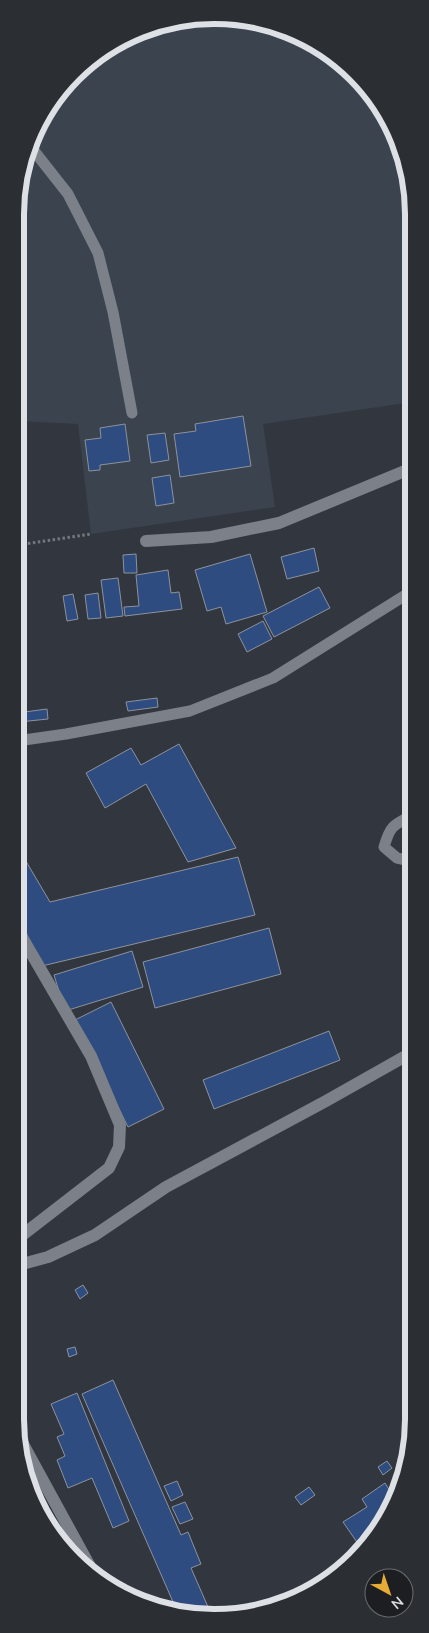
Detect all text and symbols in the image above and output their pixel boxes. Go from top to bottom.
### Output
north arrow [364,1568,414,1618]
text: N [387,1592,407,1613]

